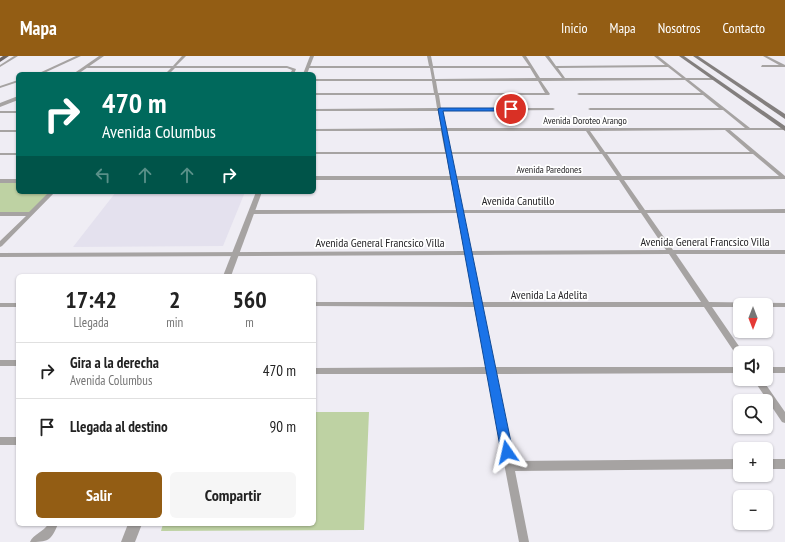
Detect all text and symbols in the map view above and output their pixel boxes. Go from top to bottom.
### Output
text: Mapa [20,16,57,40]
text: Inicio [561,19,588,37]
text: Mapa [610,19,636,37]
text: Nosotros [658,19,701,37]
text: Contacto [723,19,765,37]
text: 470 m [102,84,166,121]
icon: right [36,88,88,140]
pin [494,92,528,126]
icon: arrive [500,98,522,120]
street label: Avenida Doroteo Arango [543,114,627,127]
text: Avenida Columbus [102,120,216,143]
street label: Avenida Paredones [516,163,582,176]
icon: left [92,164,114,186]
icon: ahead [134,164,156,186]
icon: ahead [176,164,198,186]
icon: right [218,164,240,186]
street label: Avenida Canutillo [482,193,554,208]
street label: Avenida General Francsico Villa [640,234,770,249]
street label: Avenida General Francsico Villa [315,235,445,250]
text: 17:42 [65,284,117,315]
text: 2 [169,284,180,315]
text: 560 [232,284,267,315]
street label: Avenida La Adelita [511,287,587,302]
north arrow [733,298,773,338]
map controls [733,298,773,530]
text: Llegada [73,314,109,331]
text: min [166,314,183,331]
text: m [245,314,254,331]
button: sound [733,346,773,386]
text: Gira a la derecha [70,353,159,372]
icon: right [36,360,58,382]
text: 470 m [263,361,296,380]
text: Avenida Columbus [70,372,152,389]
button: search [733,394,773,434]
icon: arrive [36,416,58,438]
text: Llegada al destino [70,417,168,436]
text: 90 m [270,417,296,436]
position arrow [486,431,528,473]
button: + [733,442,773,482]
button: Salir [36,472,162,518]
button: Compartir [170,472,296,518]
button: − [733,490,773,530]

